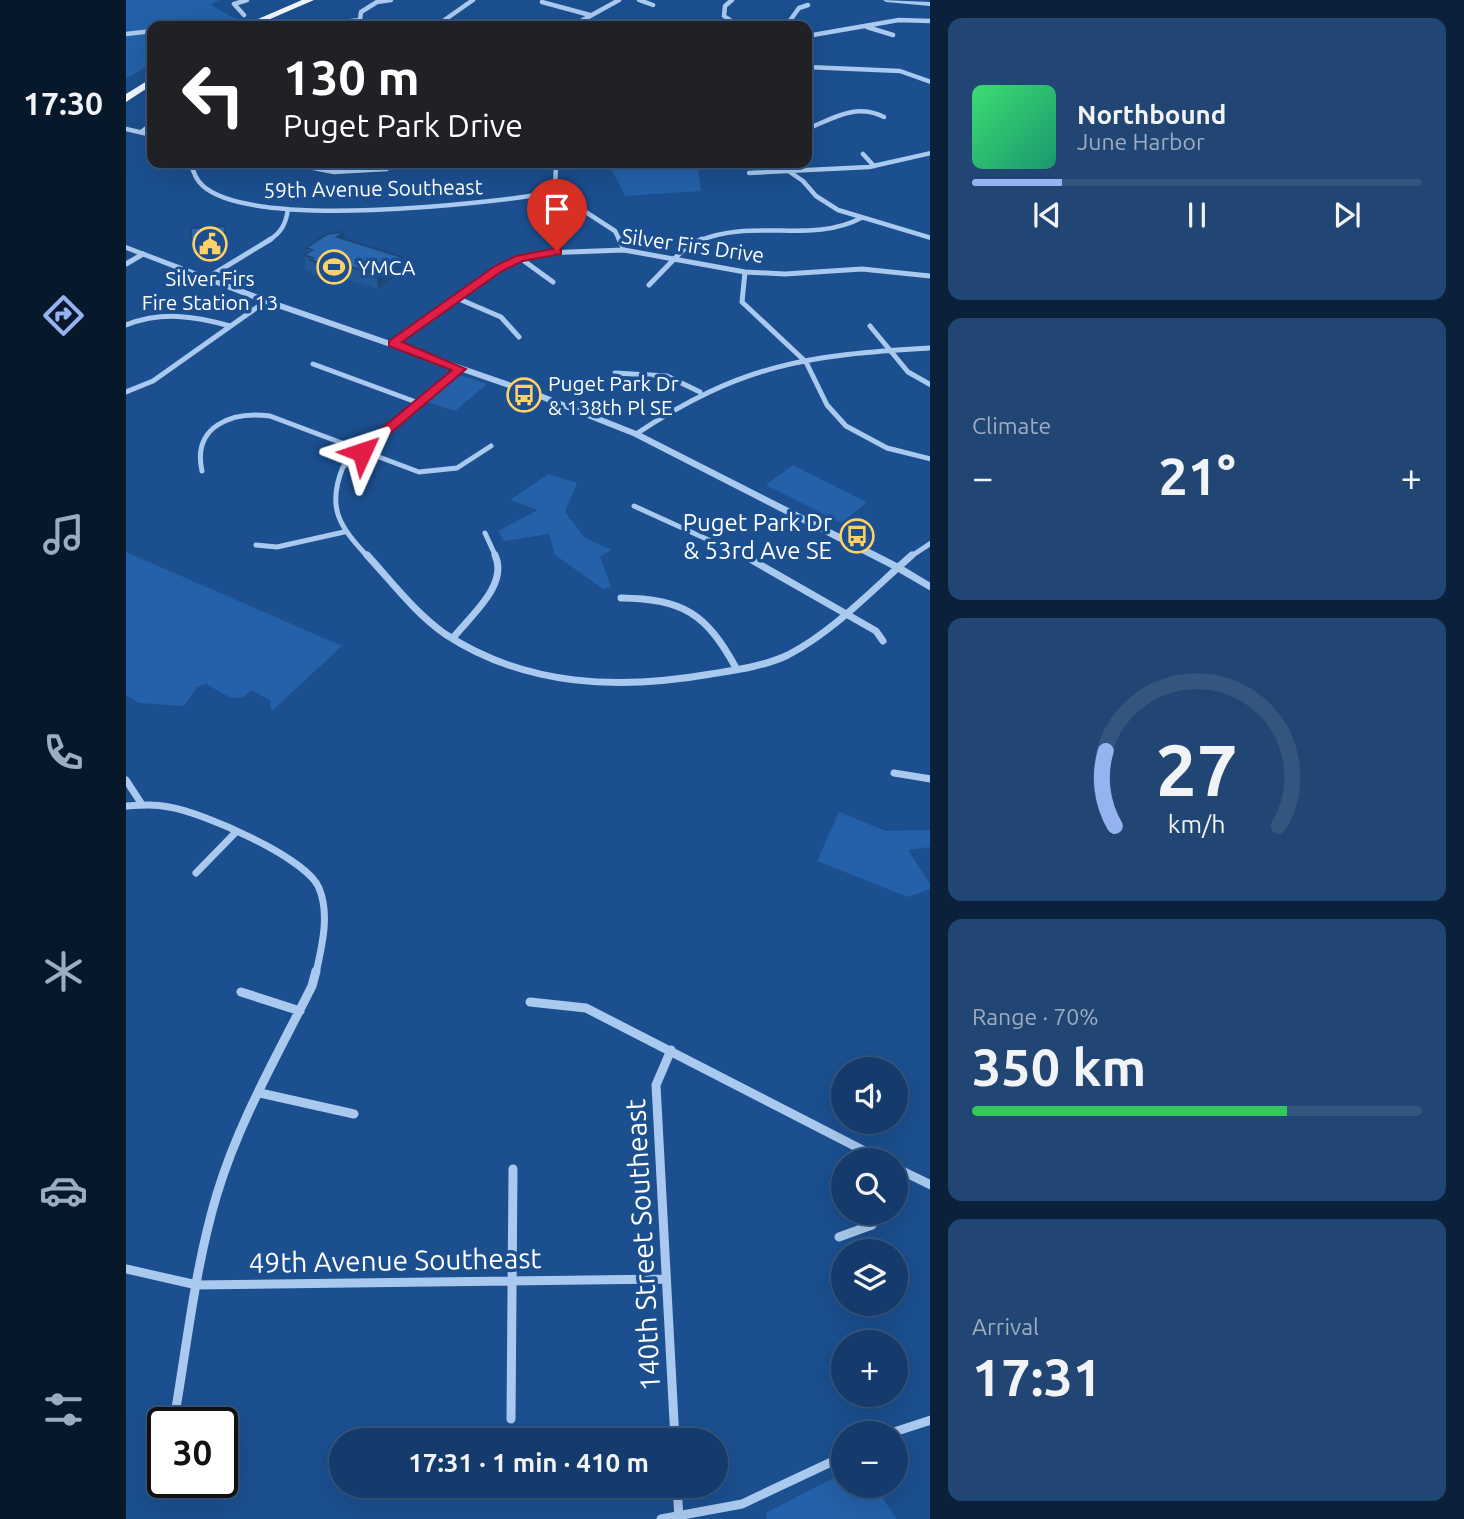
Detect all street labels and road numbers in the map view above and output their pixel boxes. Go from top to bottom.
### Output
street label: 59th Avenue Southeast [263,174,483,202]
street label: Silver Firs Drive [620,223,766,267]
street label: 140th Street Southeast [619,1098,665,1392]
street label: 49th Avenue Southeast [248,1242,542,1278]

